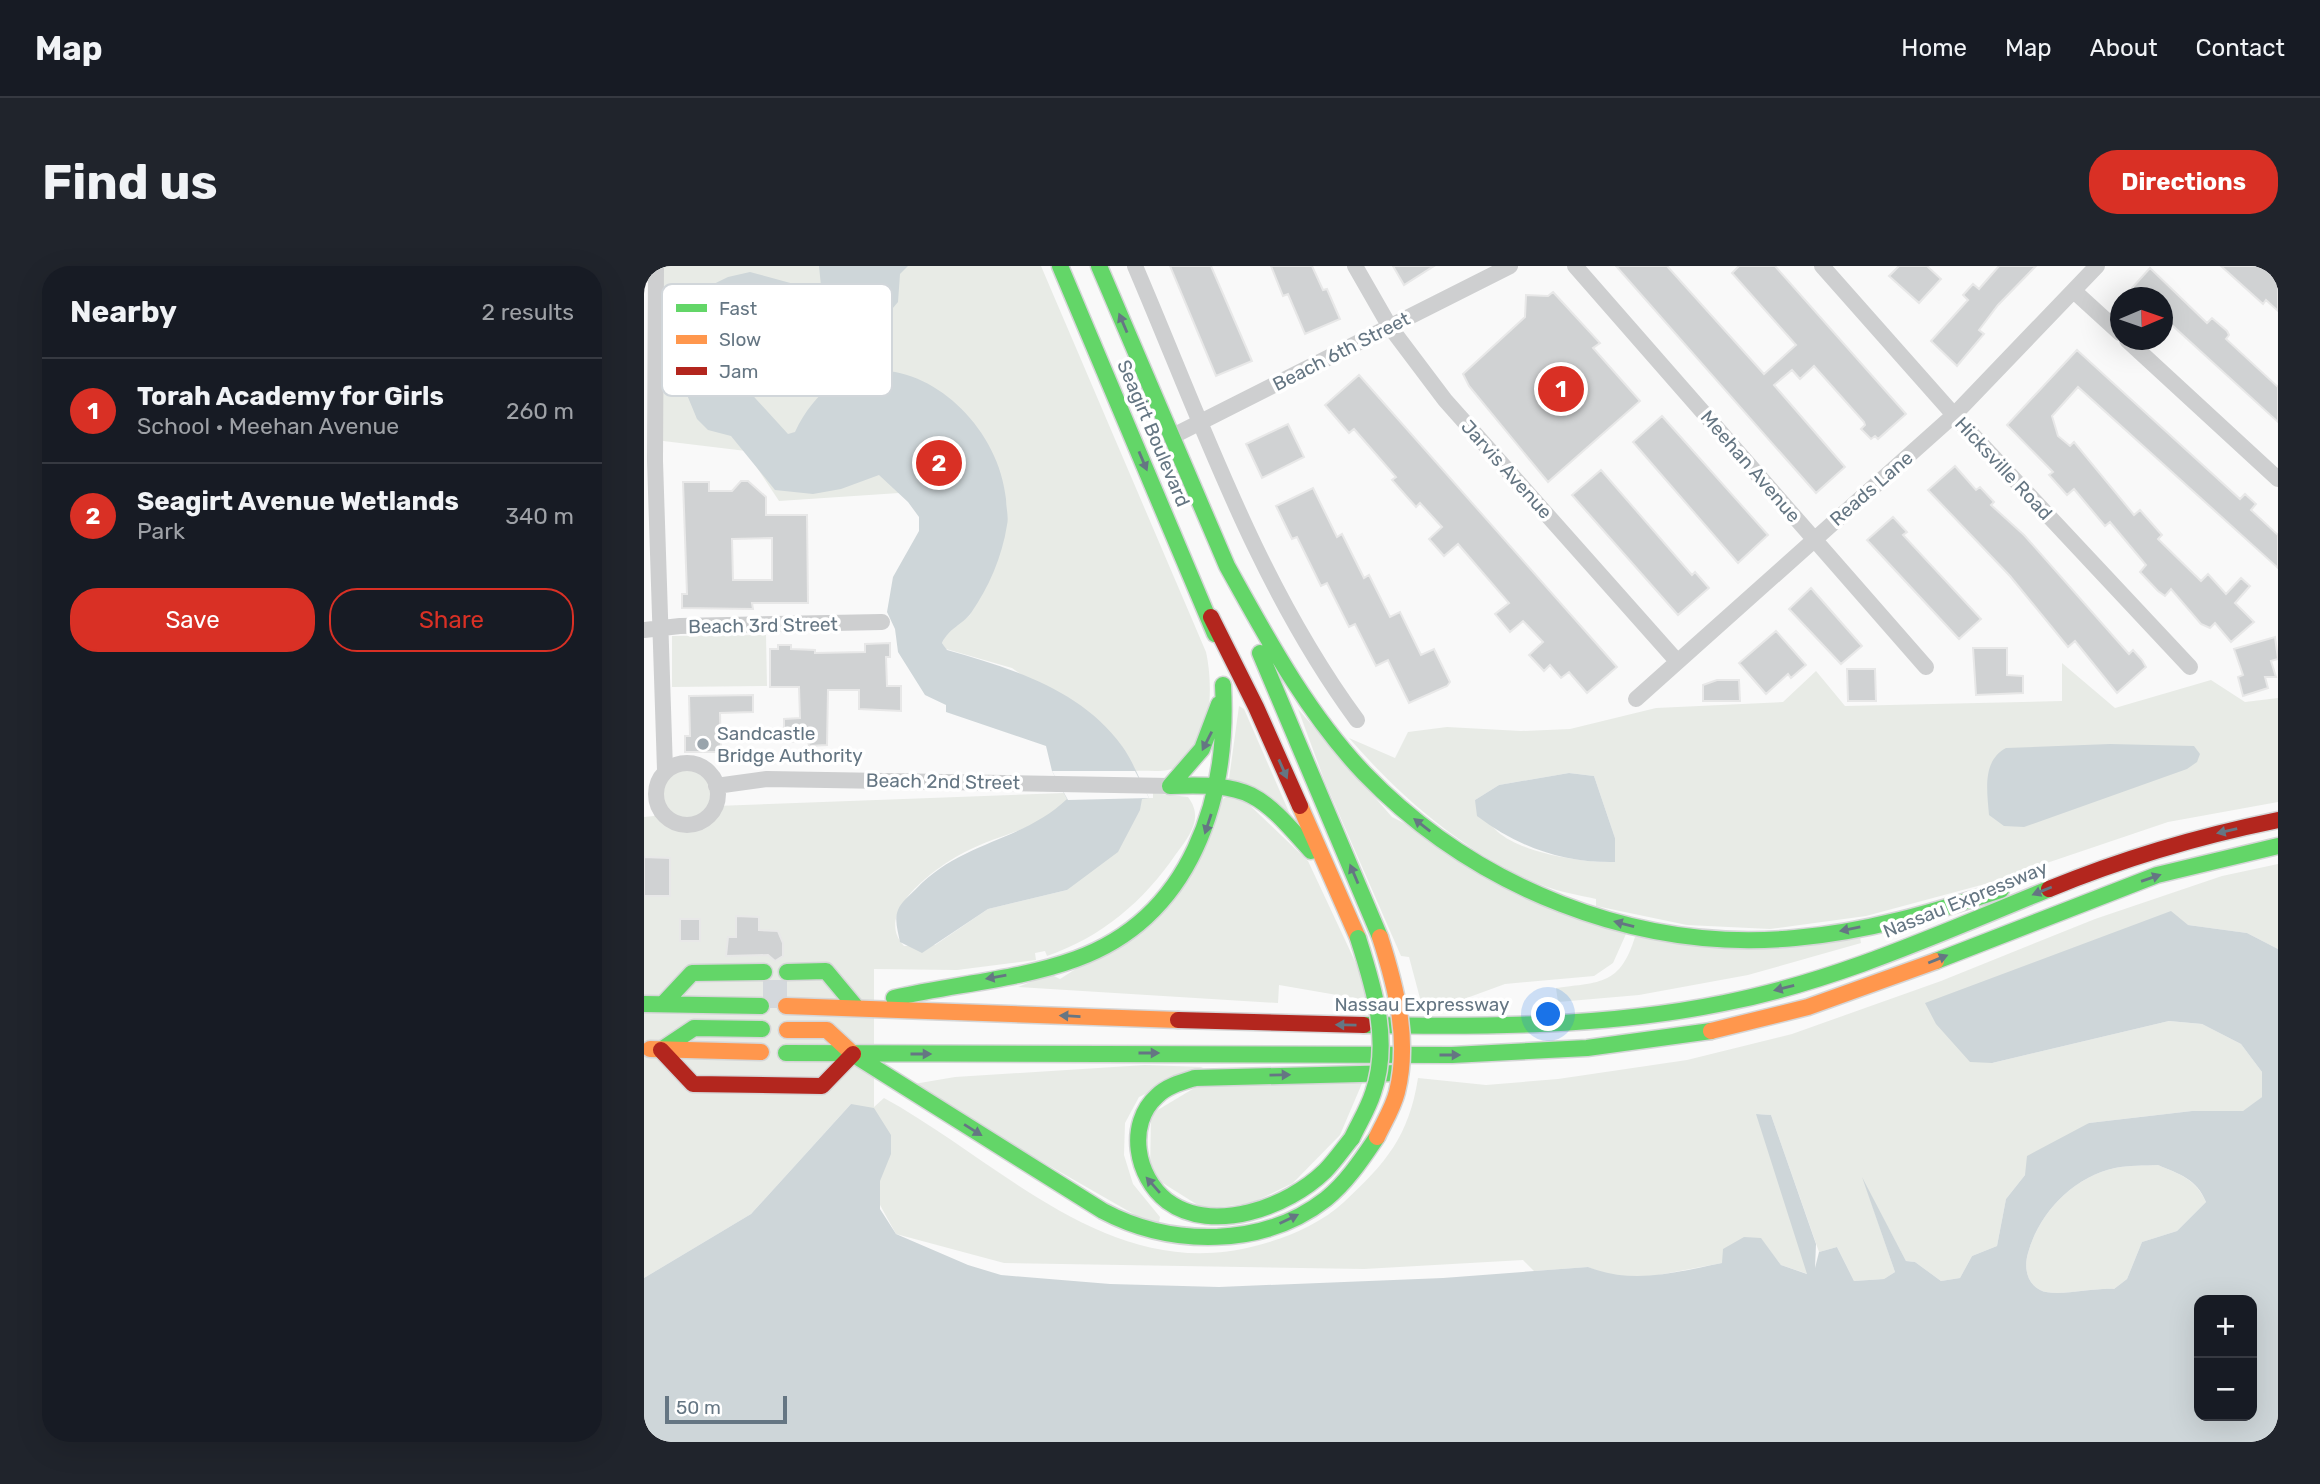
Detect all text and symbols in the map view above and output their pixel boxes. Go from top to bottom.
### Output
text: Map [35,29,103,68]
text: Home [1901,34,1967,62]
text: Map [2005,34,2052,62]
text: About [2090,34,2158,62]
text: Contact [2196,34,2285,62]
button: Directions [2089,150,2278,214]
text: Find us [42,153,218,211]
legend [662,284,892,396]
north arrow [2110,287,2173,350]
text: Nearby [70,294,177,330]
text: Fast [719,297,758,320]
text: 2 results [482,298,574,326]
street label: Beach 6th Street [1269,307,1414,396]
one-way arrow [1117,312,1128,333]
text: Slow [719,328,761,351]
street label: Seagirt Boulevard [1112,356,1195,510]
text: Jam [719,360,758,383]
pin: 1 [1538,363,1584,415]
text: Torah Academy for Girls [137,381,444,412]
text: 1 [87,397,99,425]
text: 260 m [506,397,574,425]
street label: Meehan Avenue [1696,406,1805,527]
text: School · Meehan Avenue [137,412,399,440]
street label: Hicksville Road [1950,412,2057,525]
street label: Jarvis Avenue [1456,415,1557,524]
pin: 2 [916,437,962,489]
street label: Reads Lane [1825,446,1918,531]
one-way arrow [1137,451,1149,471]
text: Seagirt Avenue Wetlands [137,486,459,517]
text: 2 [86,502,100,530]
text: 340 m [505,502,574,530]
text: Park [137,517,185,545]
button: Save [70,588,315,652]
button: Share [329,588,574,652]
street label: Beach 3rd Street [688,613,839,638]
place label: Sandcastle Bridge Authority [717,722,863,767]
one-way arrow [1201,731,1213,751]
marker: Sandcastle Bridge Authority [695,736,711,752]
one-way arrow [1278,759,1289,780]
street label: Beach 2nd Street [866,769,1021,794]
one-way arrow [1202,814,1212,835]
one-way arrow [1413,817,1431,832]
one-way arrow [2216,825,2238,836]
street label: Nassau Expressway [1880,856,2051,943]
one-way arrow [1348,864,1359,885]
one-way arrow [2141,872,2162,883]
one-way arrow [2032,885,2053,896]
one-way arrow [1613,918,1635,929]
one-way arrow [1839,924,1861,935]
one-way arrow [1928,953,1949,964]
one-way arrow [985,972,1007,983]
one-way arrow [1773,983,1795,994]
street label: Nassau Expressway [1334,993,1510,1016]
your location [1531,997,1565,1031]
one-way arrow [1058,1010,1080,1021]
one-way arrow [1335,1019,1357,1031]
one-way arrow [1138,1047,1160,1058]
one-way arrow [910,1048,932,1060]
one-way arrow [1439,1049,1461,1061]
one-way arrow [1270,1069,1292,1081]
one-way arrow [963,1123,983,1136]
one-way arrow [1145,1176,1161,1194]
one-way arrow [1279,1213,1299,1224]
map controls [2194,1295,2257,1421]
button: + [2194,1295,2257,1358]
button: − [2194,1358,2257,1421]
scale bar [665,1393,788,1425]
text: 50 m [676,1396,721,1419]

